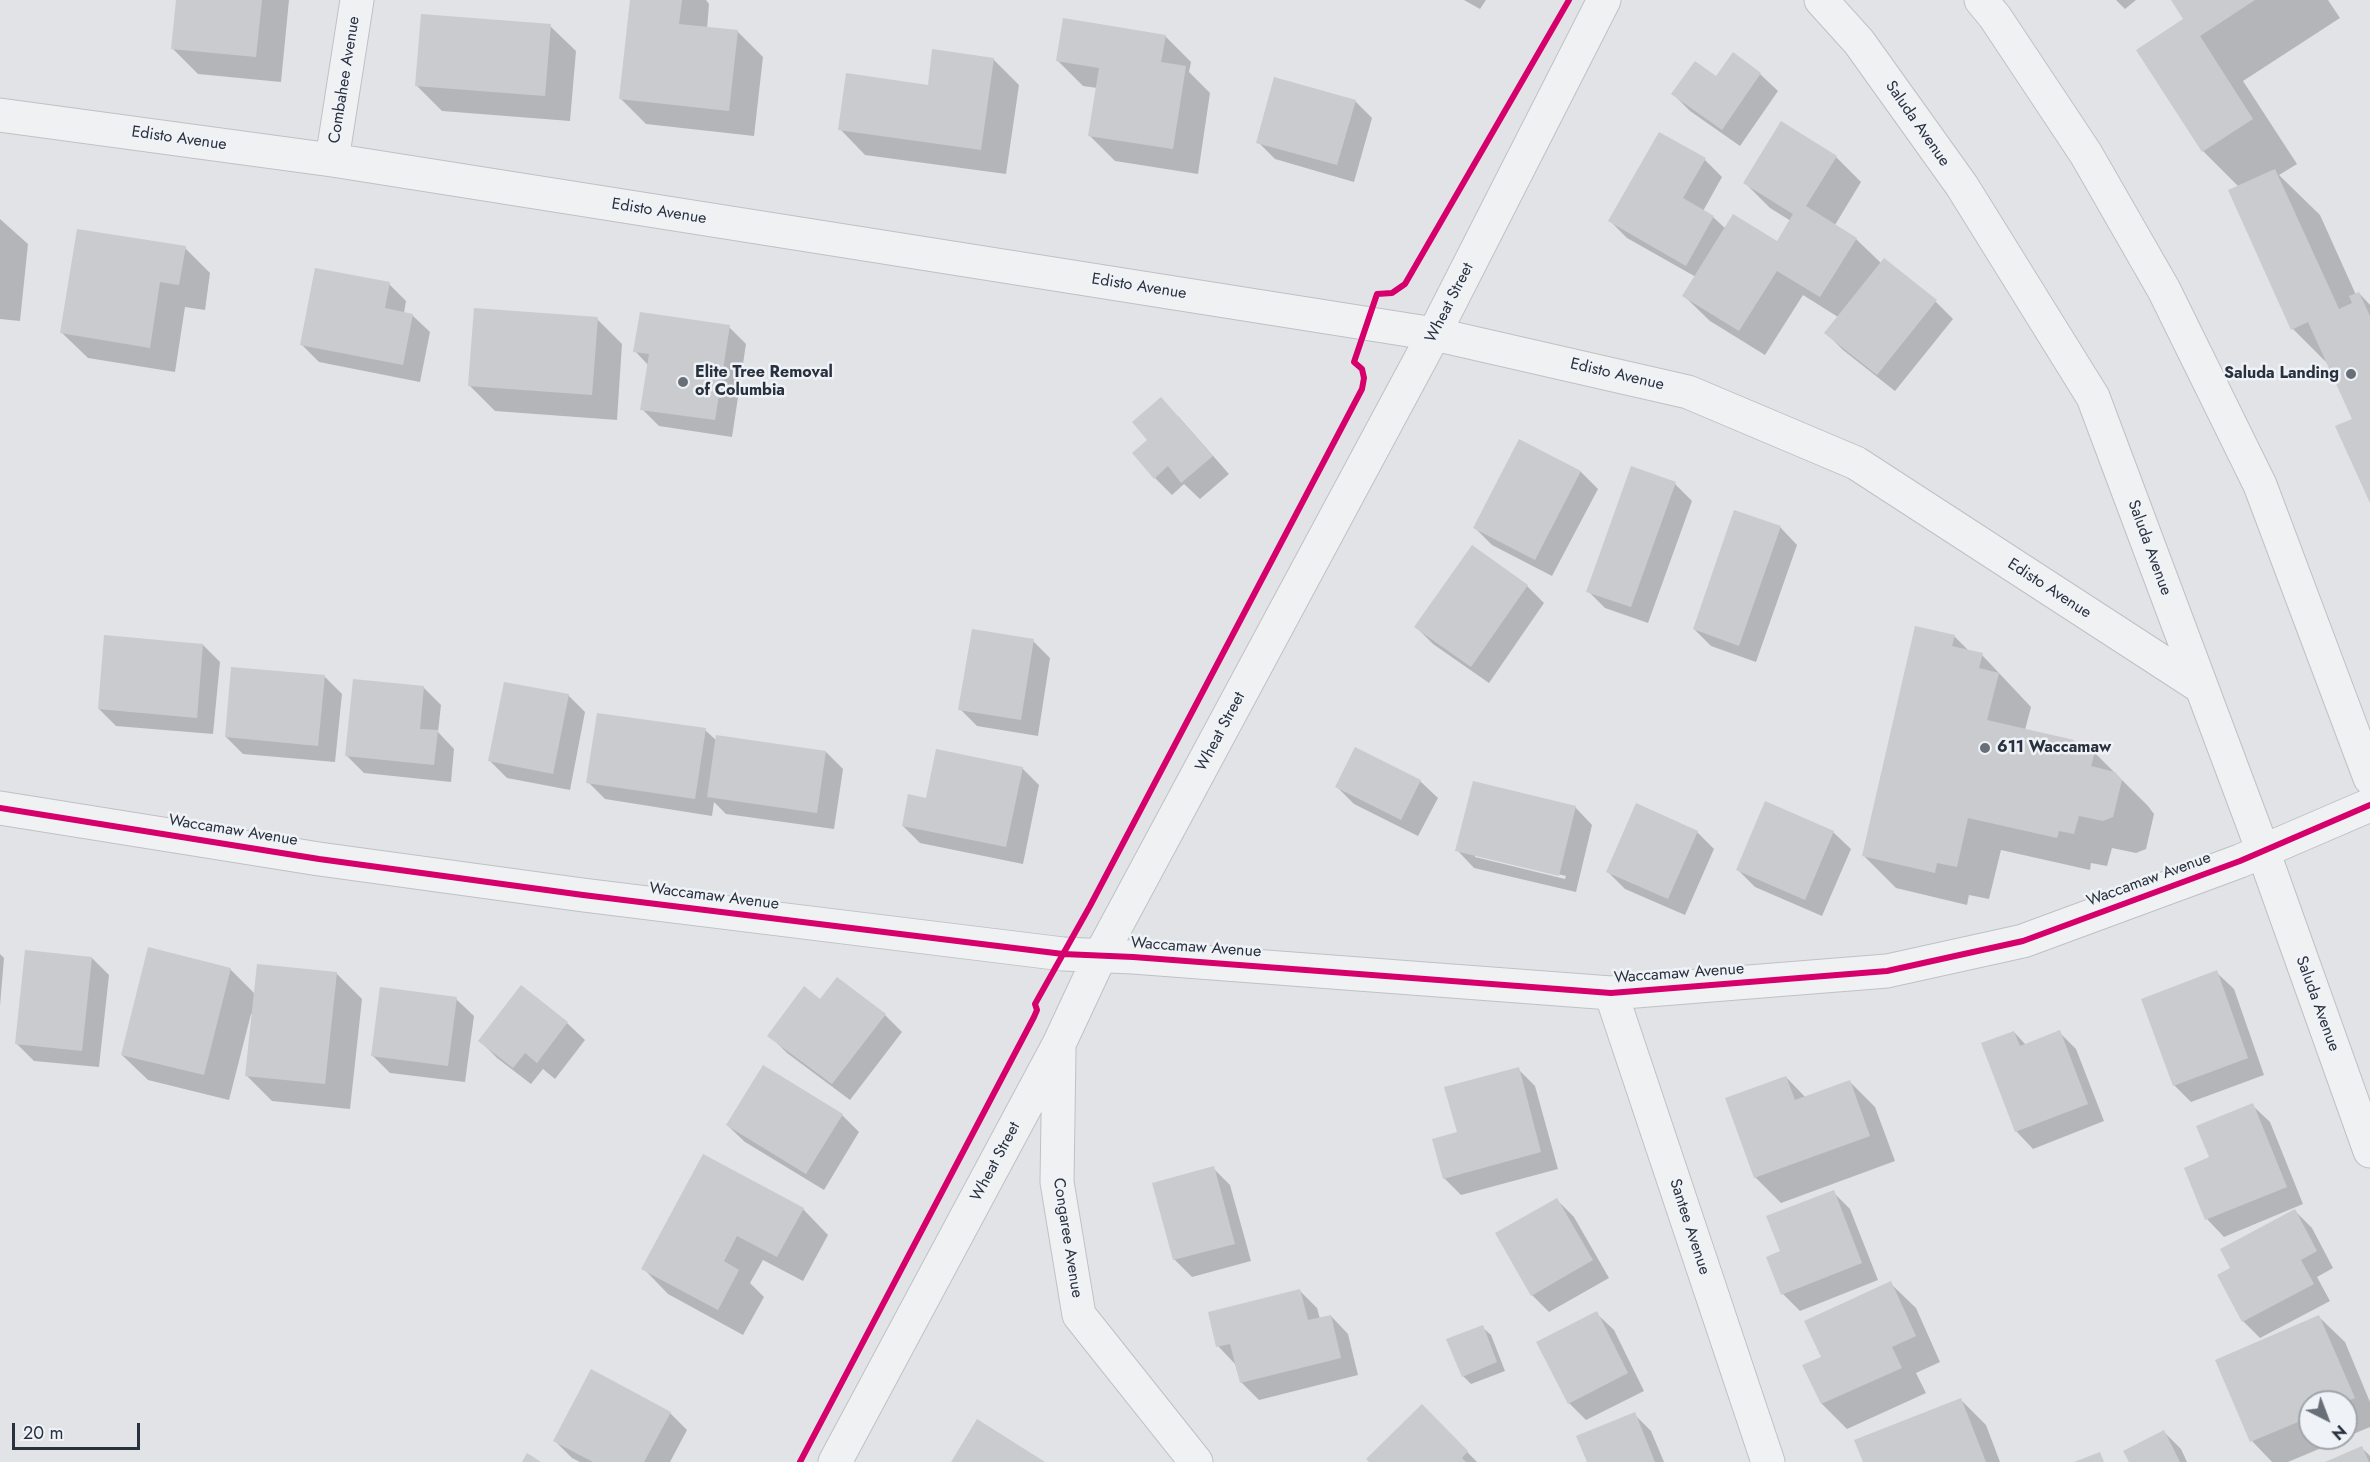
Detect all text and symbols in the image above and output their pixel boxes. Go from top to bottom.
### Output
street label: Combahee Avenue [325,15,365,145]
street label: Saluda Avenue [1880,78,1954,170]
street label: Edisto Avenue [130,123,228,155]
street label: Edisto Avenue [610,195,708,229]
street label: Wheat Street [1422,260,1478,346]
street label: Edisto Avenue [1090,270,1188,304]
street label: Edisto Avenue [1568,355,1666,395]
place label: Elite Tree Removal of Columbia [695,363,833,401]
place label: Saluda Landing [2224,364,2339,384]
marker: Saluda Landing [2344,367,2358,381]
marker: Elite Tree Removal of Columbia [676,375,690,389]
street label: Saluda Avenue [2123,498,2175,598]
street label: Edisto Avenue [2004,555,2094,623]
street label: Wheat Street [1192,689,1250,775]
place label: 611 Waccamaw [1997,738,2111,758]
marker: 611 Waccamaw [1978,741,1992,755]
street label: Waccamaw Avenue [167,811,299,851]
street label: Waccamaw Avenue [2084,849,2214,911]
street label: Waccamaw Avenue [648,880,780,914]
street label: Waccamaw Avenue [1130,934,1262,962]
street label: Saluda Avenue [2291,954,2343,1054]
street label: Waccamaw Avenue [1613,960,1745,988]
street label: Wheat Street [967,1119,1025,1205]
street label: Congaree Avenue [1048,1177,1086,1299]
street label: Santee Avenue [1664,1177,1714,1277]
north arrow [2298,1390,2358,1450]
scale bar [15,1411,142,1449]
text: N [2327,1419,2351,1445]
text: 20 m [23,1420,63,1446]

